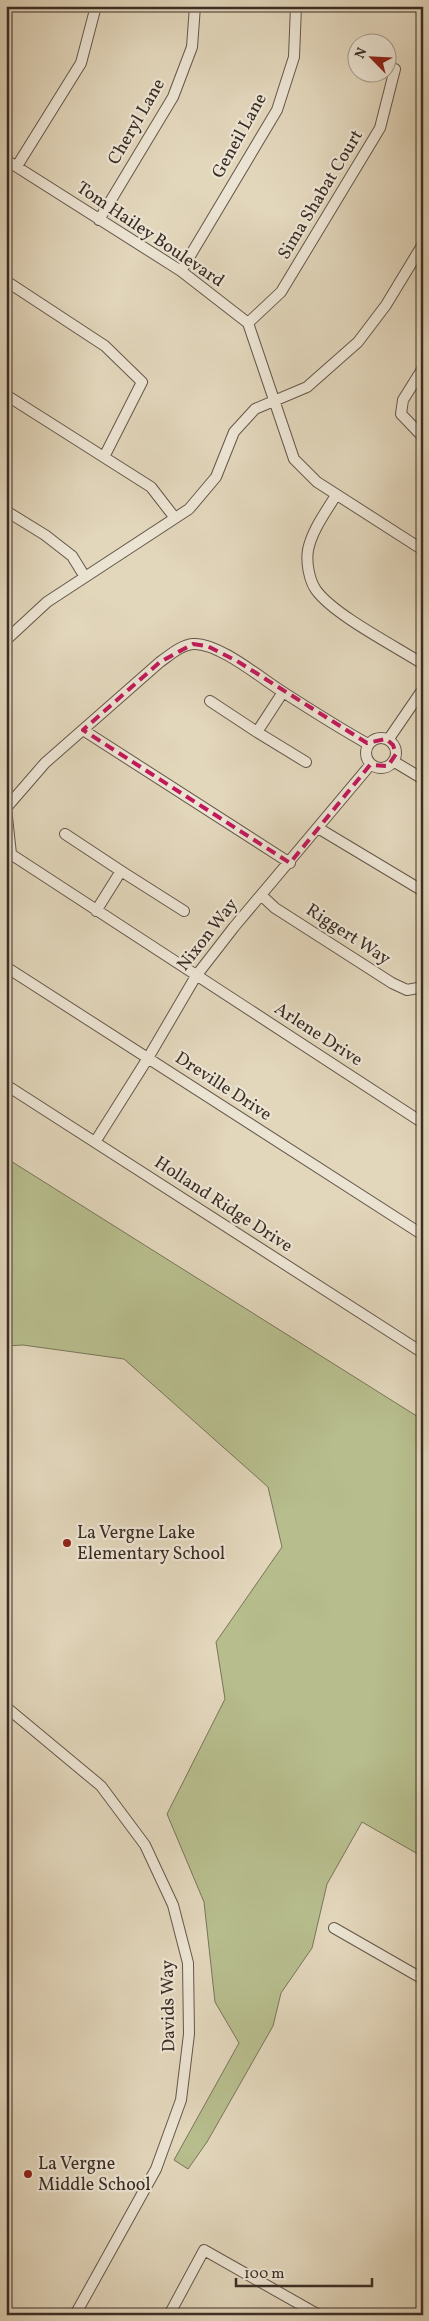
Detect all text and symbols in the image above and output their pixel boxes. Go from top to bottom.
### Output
north arrow [346,32,396,82]
text: N [351,45,372,62]
street label: Cheryl Lane [102,74,172,170]
street label: Geneil Lane [206,89,274,183]
street label: Sima Shabat Court [272,125,370,265]
street label: Tom Hailey Boulevard [71,176,229,294]
street label: Nixon Way [172,893,245,977]
street label: Riggert Way [301,898,396,972]
street label: Arlene Drive [269,997,367,1073]
street label: Dreville Drive [170,1046,276,1128]
street label: Holland Ridge Drive [149,1151,297,1259]
place label: La Vergne Lake Elementary School [77,1521,225,1567]
marker: La Vergne Lake Elementary School [61,1537,73,1549]
street label: Davids Way [156,1959,182,2052]
place label: La Vergne Middle School [38,2152,151,2198]
marker: La Vergne Middle School [22,2168,34,2180]
scale bar [236,2256,373,2288]
text: 100 m [244,2264,284,2285]

